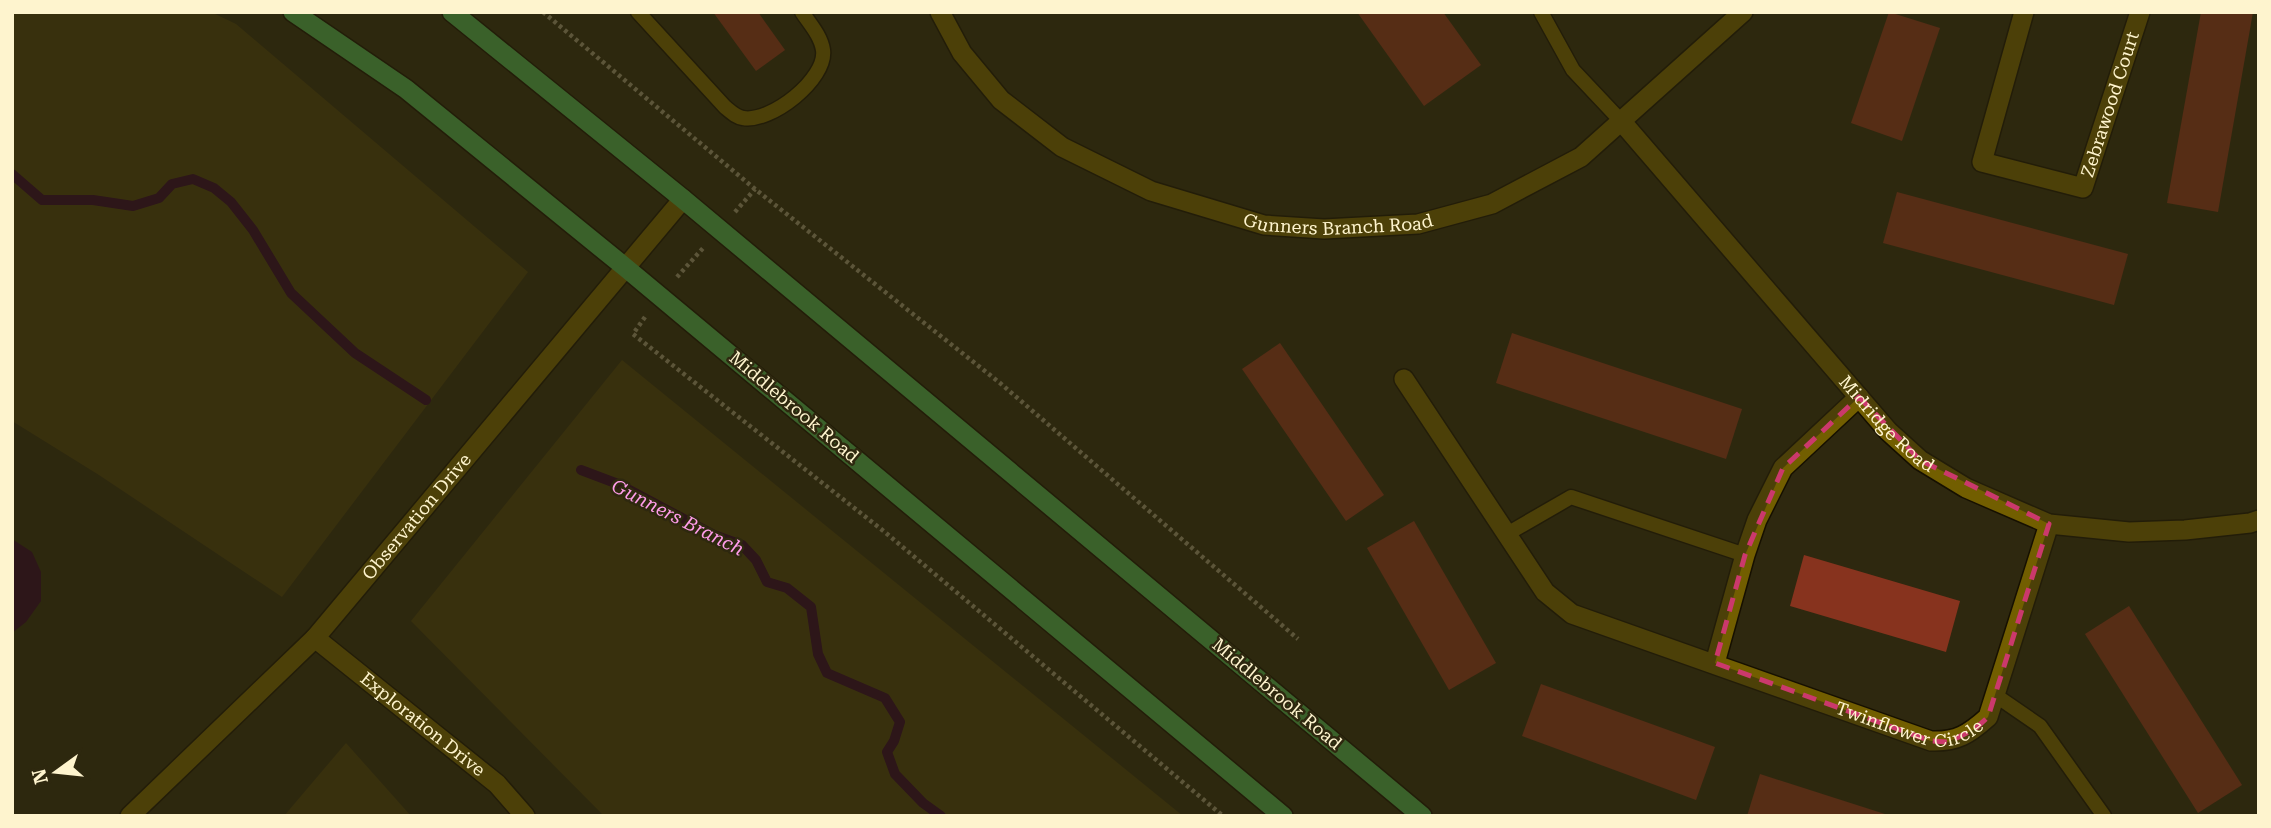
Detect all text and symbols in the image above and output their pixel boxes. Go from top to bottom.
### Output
street label: Zebrawood Court [2076,28,2143,180]
street label: Gunners Branch Road [1241,208,1436,239]
street label: Middlebrook Road [725,346,864,467]
street label: Midridge Road [1835,371,1939,477]
street label: Observation Drive [357,449,475,584]
water label: Gunners Branch [608,474,748,561]
street label: Middlebrook Road [1208,633,1347,754]
street label: Exploration Drive [356,668,490,780]
street label: Twinflower Circle [1833,697,1987,751]
north arrow [21,737,91,807]
text: N [27,766,53,786]

